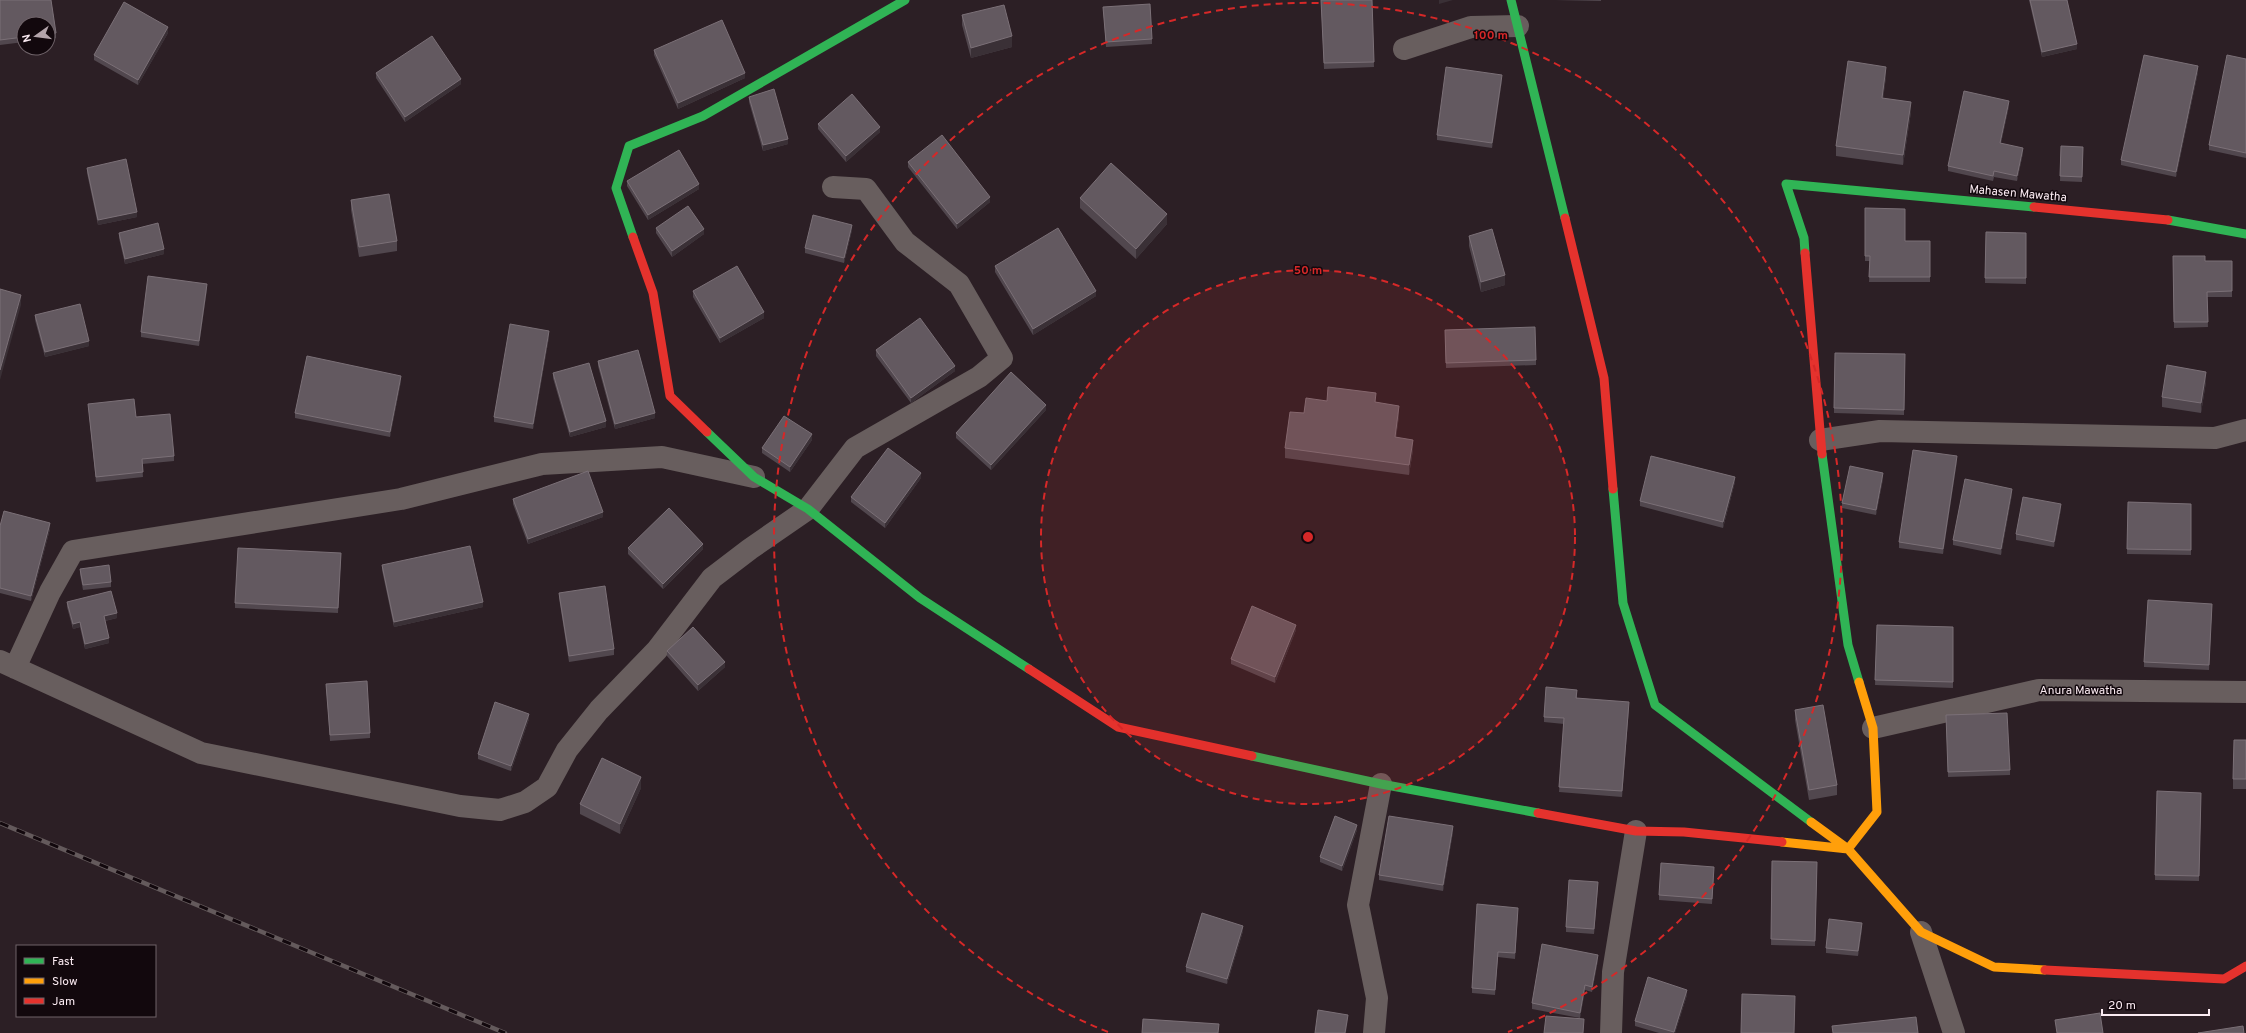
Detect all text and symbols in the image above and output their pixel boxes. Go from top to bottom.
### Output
north arrow [16,16,56,56]
text: 100 m [1474,28,1508,44]
text: N [20,33,35,44]
street label: Mahasen Mawatha [1969,182,2067,206]
text: 50 m [1294,263,1322,279]
centre of rings [1301,530,1315,544]
street label: Anura Mawatha [2040,683,2122,699]
legend [16,945,156,1017]
text: Fast [52,954,74,970]
text: Slow [52,974,78,990]
scale bar [2102,991,2209,1017]
text: Jam [52,994,75,1010]
text: 20 m [2108,998,2136,1014]

